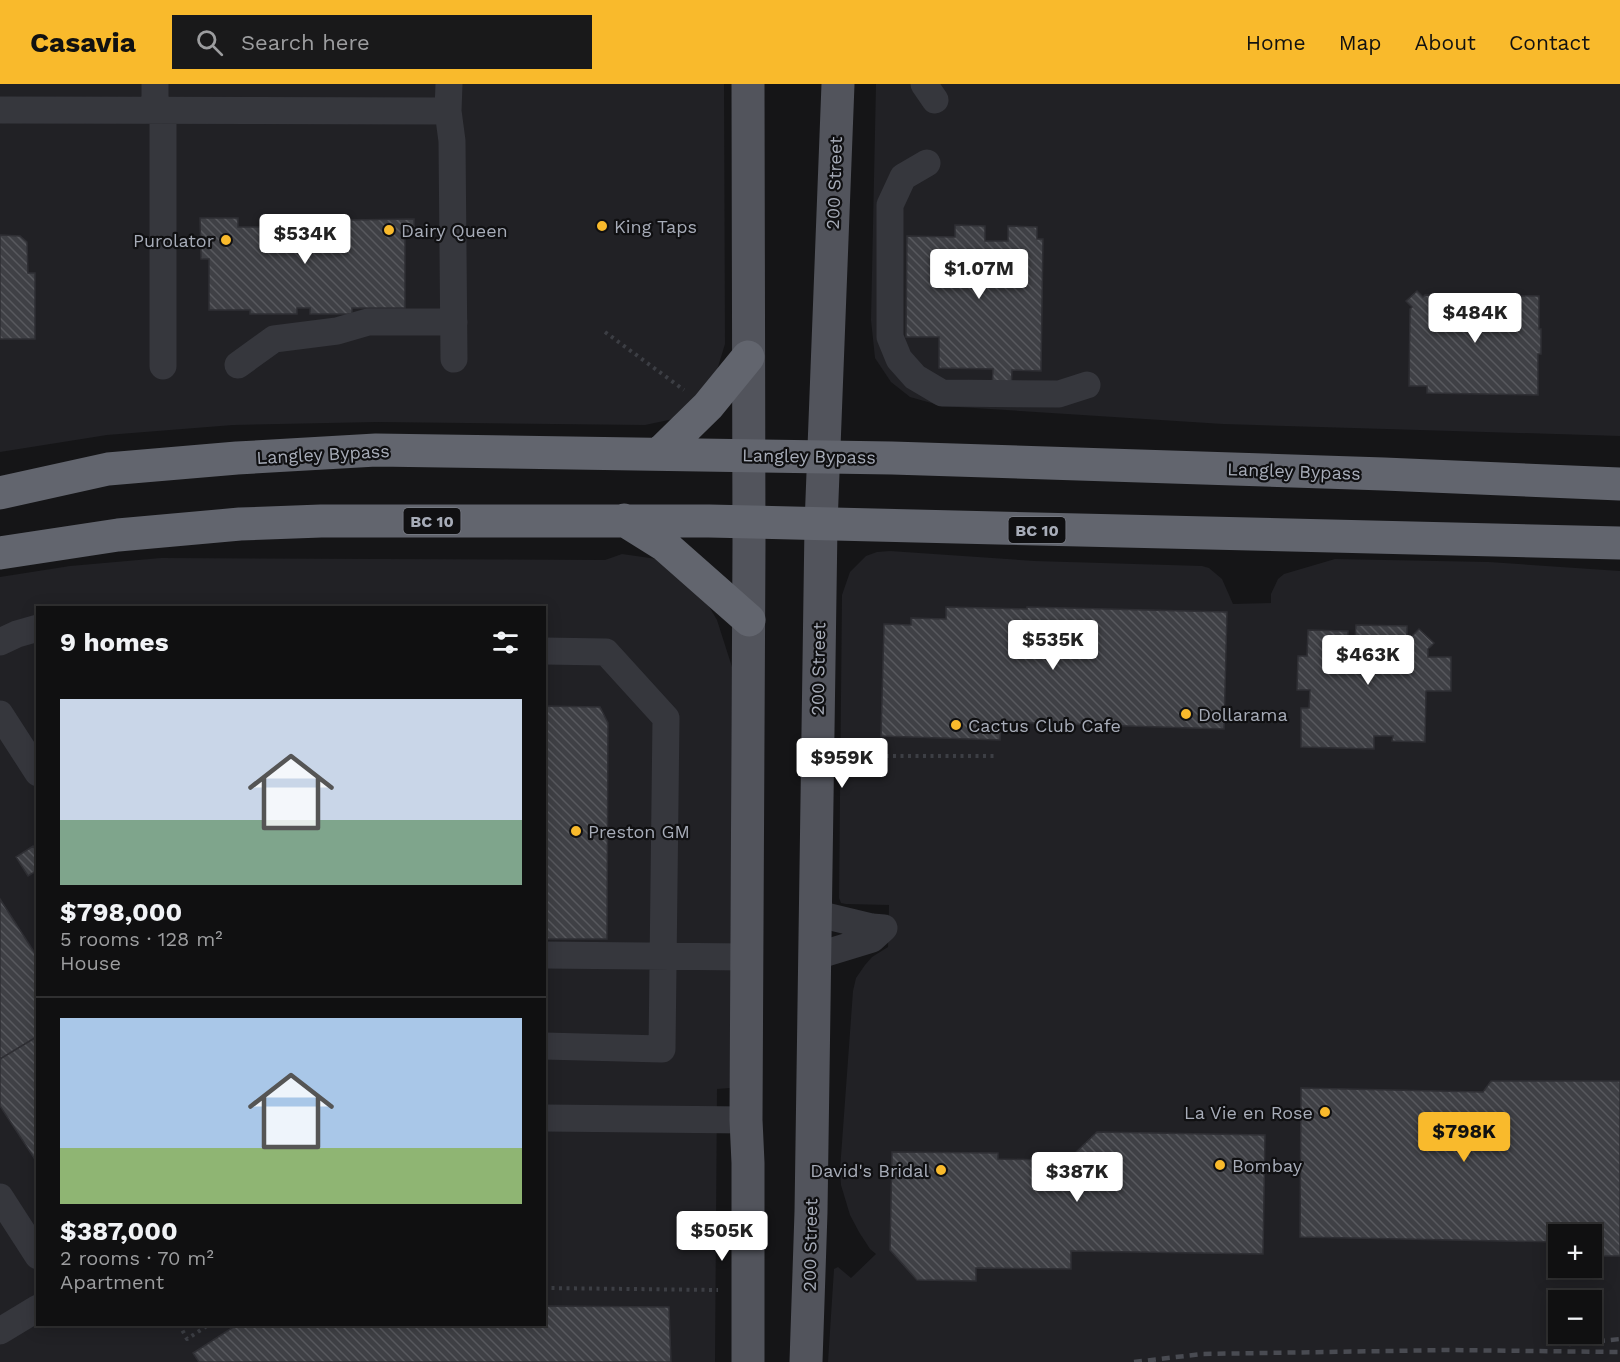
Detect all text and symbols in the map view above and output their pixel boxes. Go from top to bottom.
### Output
search box [172,15,592,69]
text: Casavia [30,26,136,59]
icon: search [193,26,226,59]
text: Search here [241,30,370,55]
text: Home [1246,30,1306,55]
text: Map [1339,30,1382,55]
text: About [1415,30,1476,55]
text: Contact [1509,30,1590,55]
street label: 200 Street [822,136,846,230]
pin: $534K [263,214,347,265]
place label: King Taps [614,216,697,237]
marker: King Taps [595,219,609,233]
place label: Dairy Queen [401,220,508,241]
text: $534K [273,221,337,245]
marker: Dairy Queen [382,223,396,237]
place label: Purolator [133,230,214,251]
marker: Purolator [219,233,233,247]
pin: $1.07M [930,249,1028,300]
text: $1.07M [944,256,1014,280]
pin: $484K [1433,293,1517,344]
text: $484K [1442,300,1508,324]
street label: Langley Bypass [256,440,390,468]
street label: Langley Bypass [742,444,876,468]
street label: Langley Bypass [1227,458,1361,484]
road number: BC 10 [404,508,460,534]
road number: BC 10 [1008,517,1066,543]
pin: $535K [1011,620,1095,671]
street label: 200 Street [807,622,829,716]
icon: filters [489,626,522,659]
text: 9 homes [60,627,169,657]
text: $535K [1022,627,1084,651]
pin: $463K [1326,635,1410,686]
text: $463K [1336,642,1400,666]
place label: Dollarama [1198,704,1288,725]
marker: Dollarama [1179,707,1193,721]
place label: Cactus Club Cafe [968,715,1121,736]
marker: Cactus Club Cafe [949,718,963,732]
icon: home [237,738,345,846]
pin: $959K [800,738,884,789]
text: $959K [811,745,873,769]
place label: Preston GM [588,821,690,842]
marker: Preston GM [569,824,583,838]
text: $798,000 [60,897,182,927]
text: 5 rooms · 128 m² [60,927,223,951]
text: House [60,951,121,975]
icon: home [237,1057,345,1165]
place label: La Vie en Rose [1184,1102,1313,1123]
marker: La Vie en Rose [1318,1105,1332,1119]
pin: $798K [1422,1112,1506,1163]
text: $798K [1432,1119,1496,1143]
pin: $387K [1035,1152,1119,1203]
place label: Bombay [1232,1155,1303,1176]
marker: Bombay [1213,1158,1227,1172]
text: $387K [1046,1159,1108,1183]
place label: David's Bridal [810,1160,929,1181]
marker: David's Bridal [934,1163,948,1177]
street label: 200 Street [799,1198,821,1292]
pin: $505K [680,1211,764,1262]
text: $387,000 [60,1216,178,1246]
text: $505K [691,1218,753,1242]
map controls [1548,1224,1602,1344]
button: + [1548,1224,1602,1278]
text: 2 rooms · 70 m² [60,1246,214,1270]
text: Apartment [60,1270,164,1294]
button: − [1548,1290,1602,1344]

